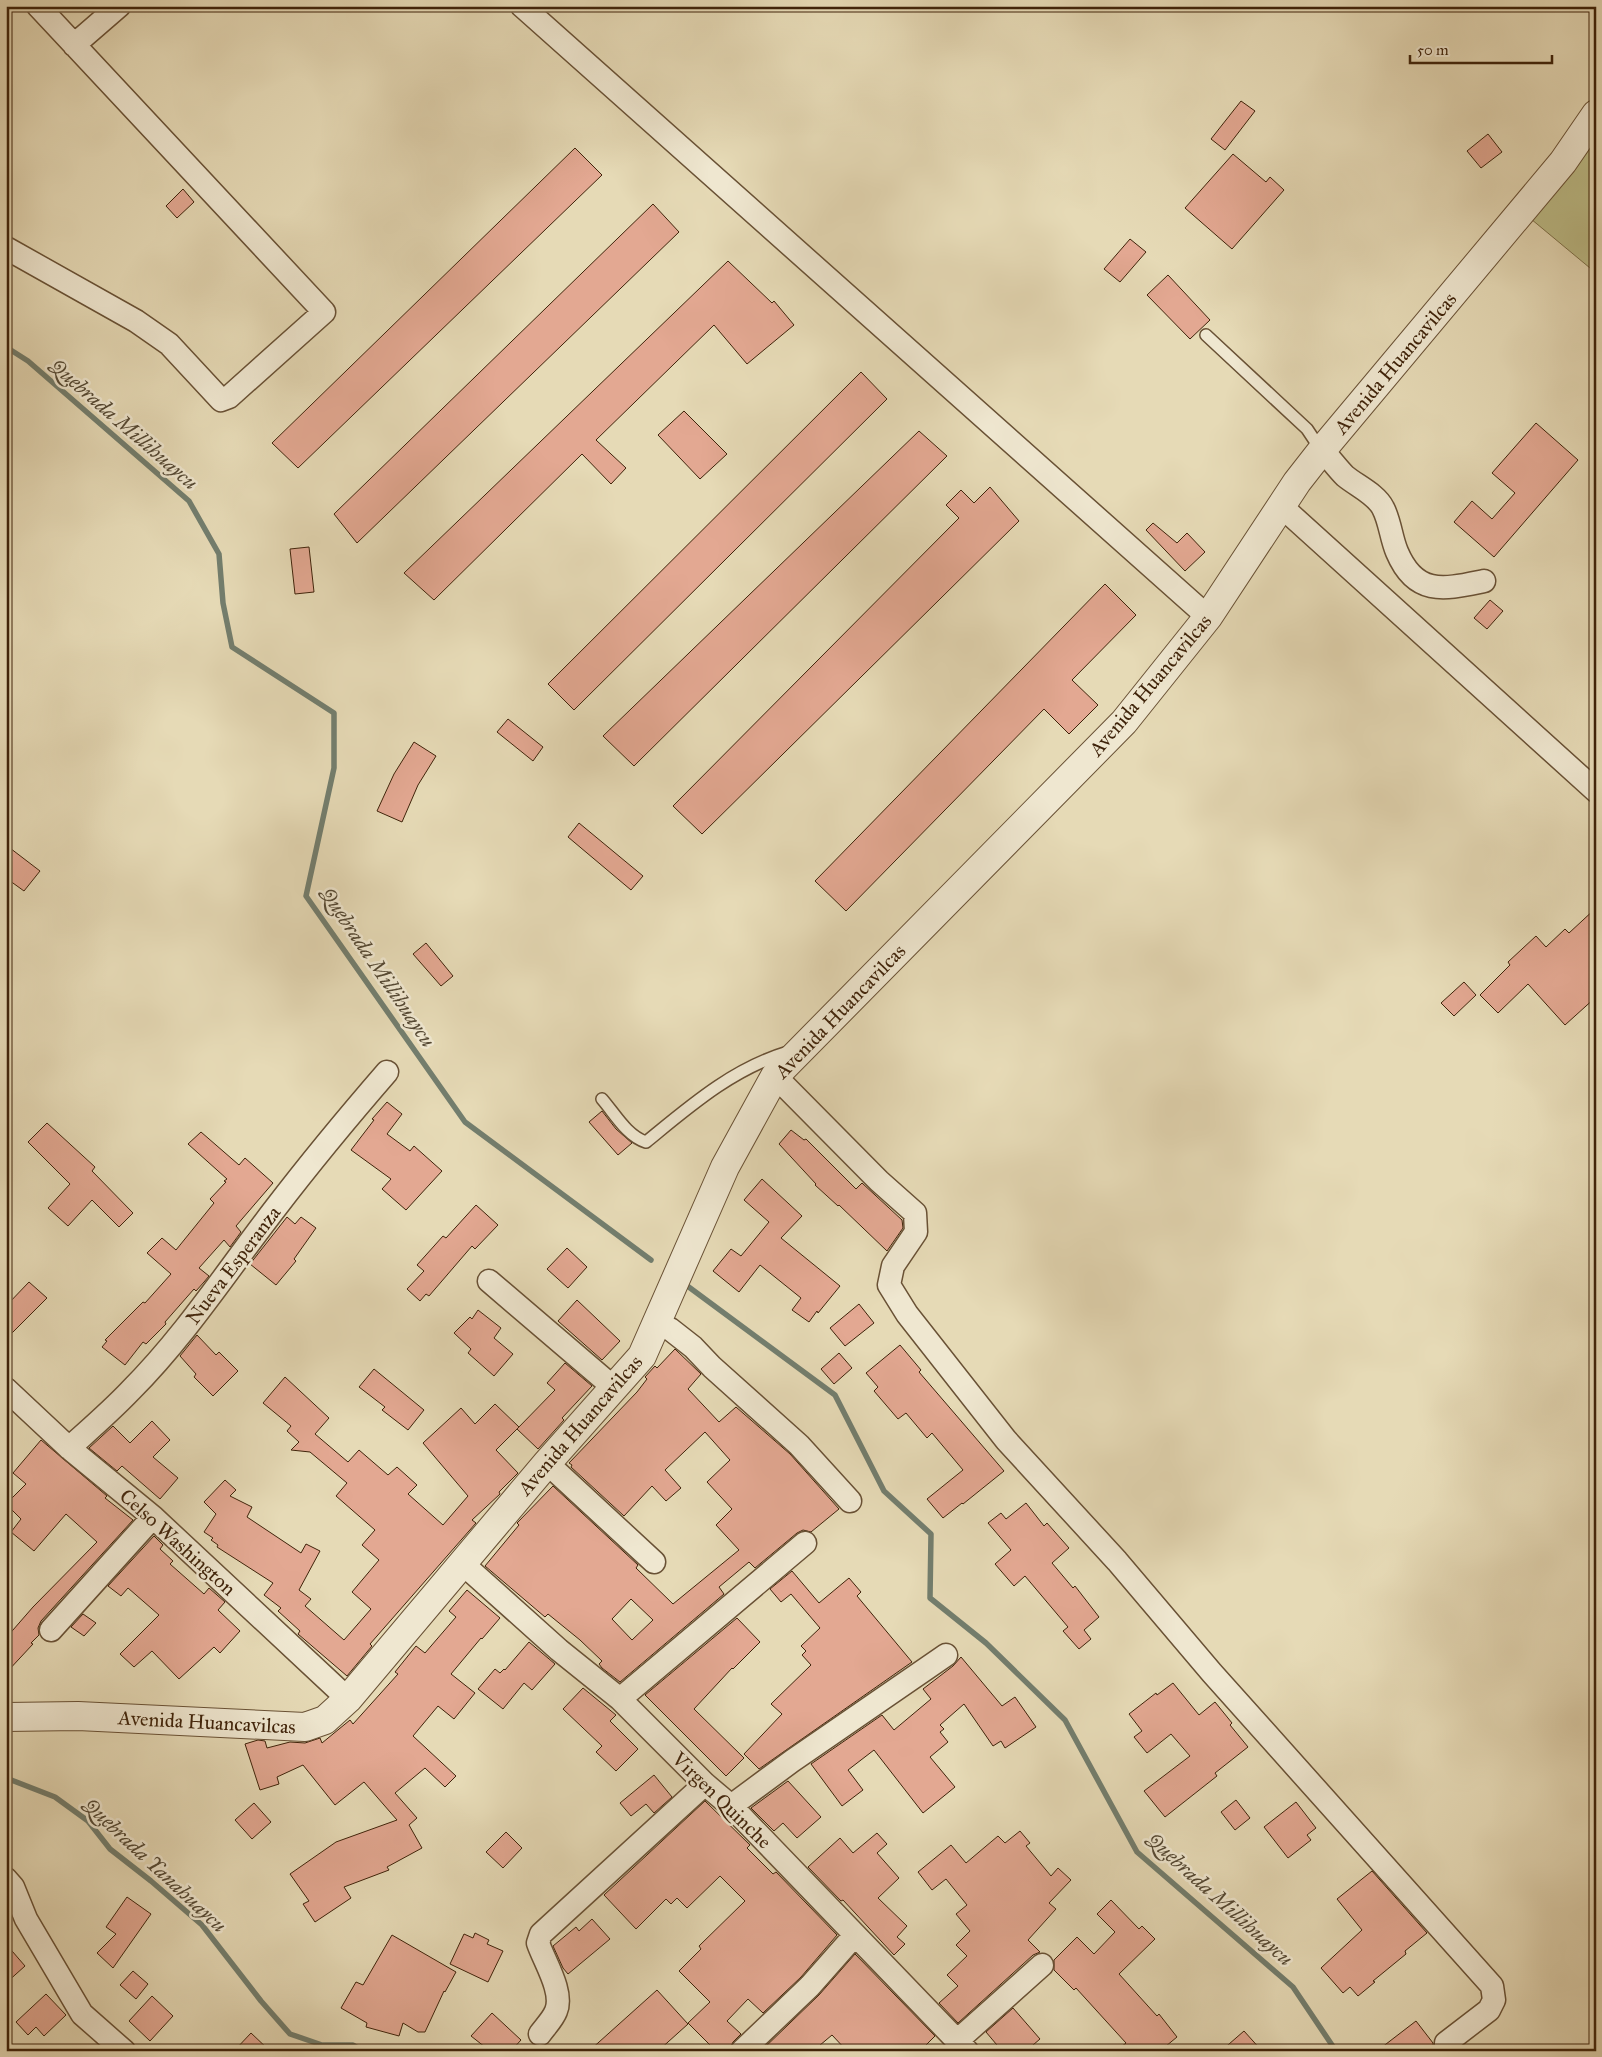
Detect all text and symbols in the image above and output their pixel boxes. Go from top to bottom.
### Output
scale bar [1410,32,1552,64]
text: 50 m [1417,41,1449,59]
street label: Avenida Huancavilcas [1328,287,1461,440]
water label: Quebrada Millihuaycu [44,352,203,495]
street label: Avenida Huancavilcas [1083,609,1216,762]
water label: Quebrada Millihuaycu [314,881,441,1052]
street label: Avenida Huancavilcas [769,939,910,1084]
street label: Nueva Esperanza [181,1201,286,1329]
street label: Avenida Huancavilcas [512,1350,647,1501]
street label: Celso Washington [114,1484,241,1601]
street label: Avenida Huancavilcas [117,1705,296,1739]
street label: Virgen Quinche [666,1746,777,1854]
water label: Quebrada Yanahuaycu [77,1791,232,1938]
water label: Quebrada Millihuaycu [1141,1826,1299,1972]

